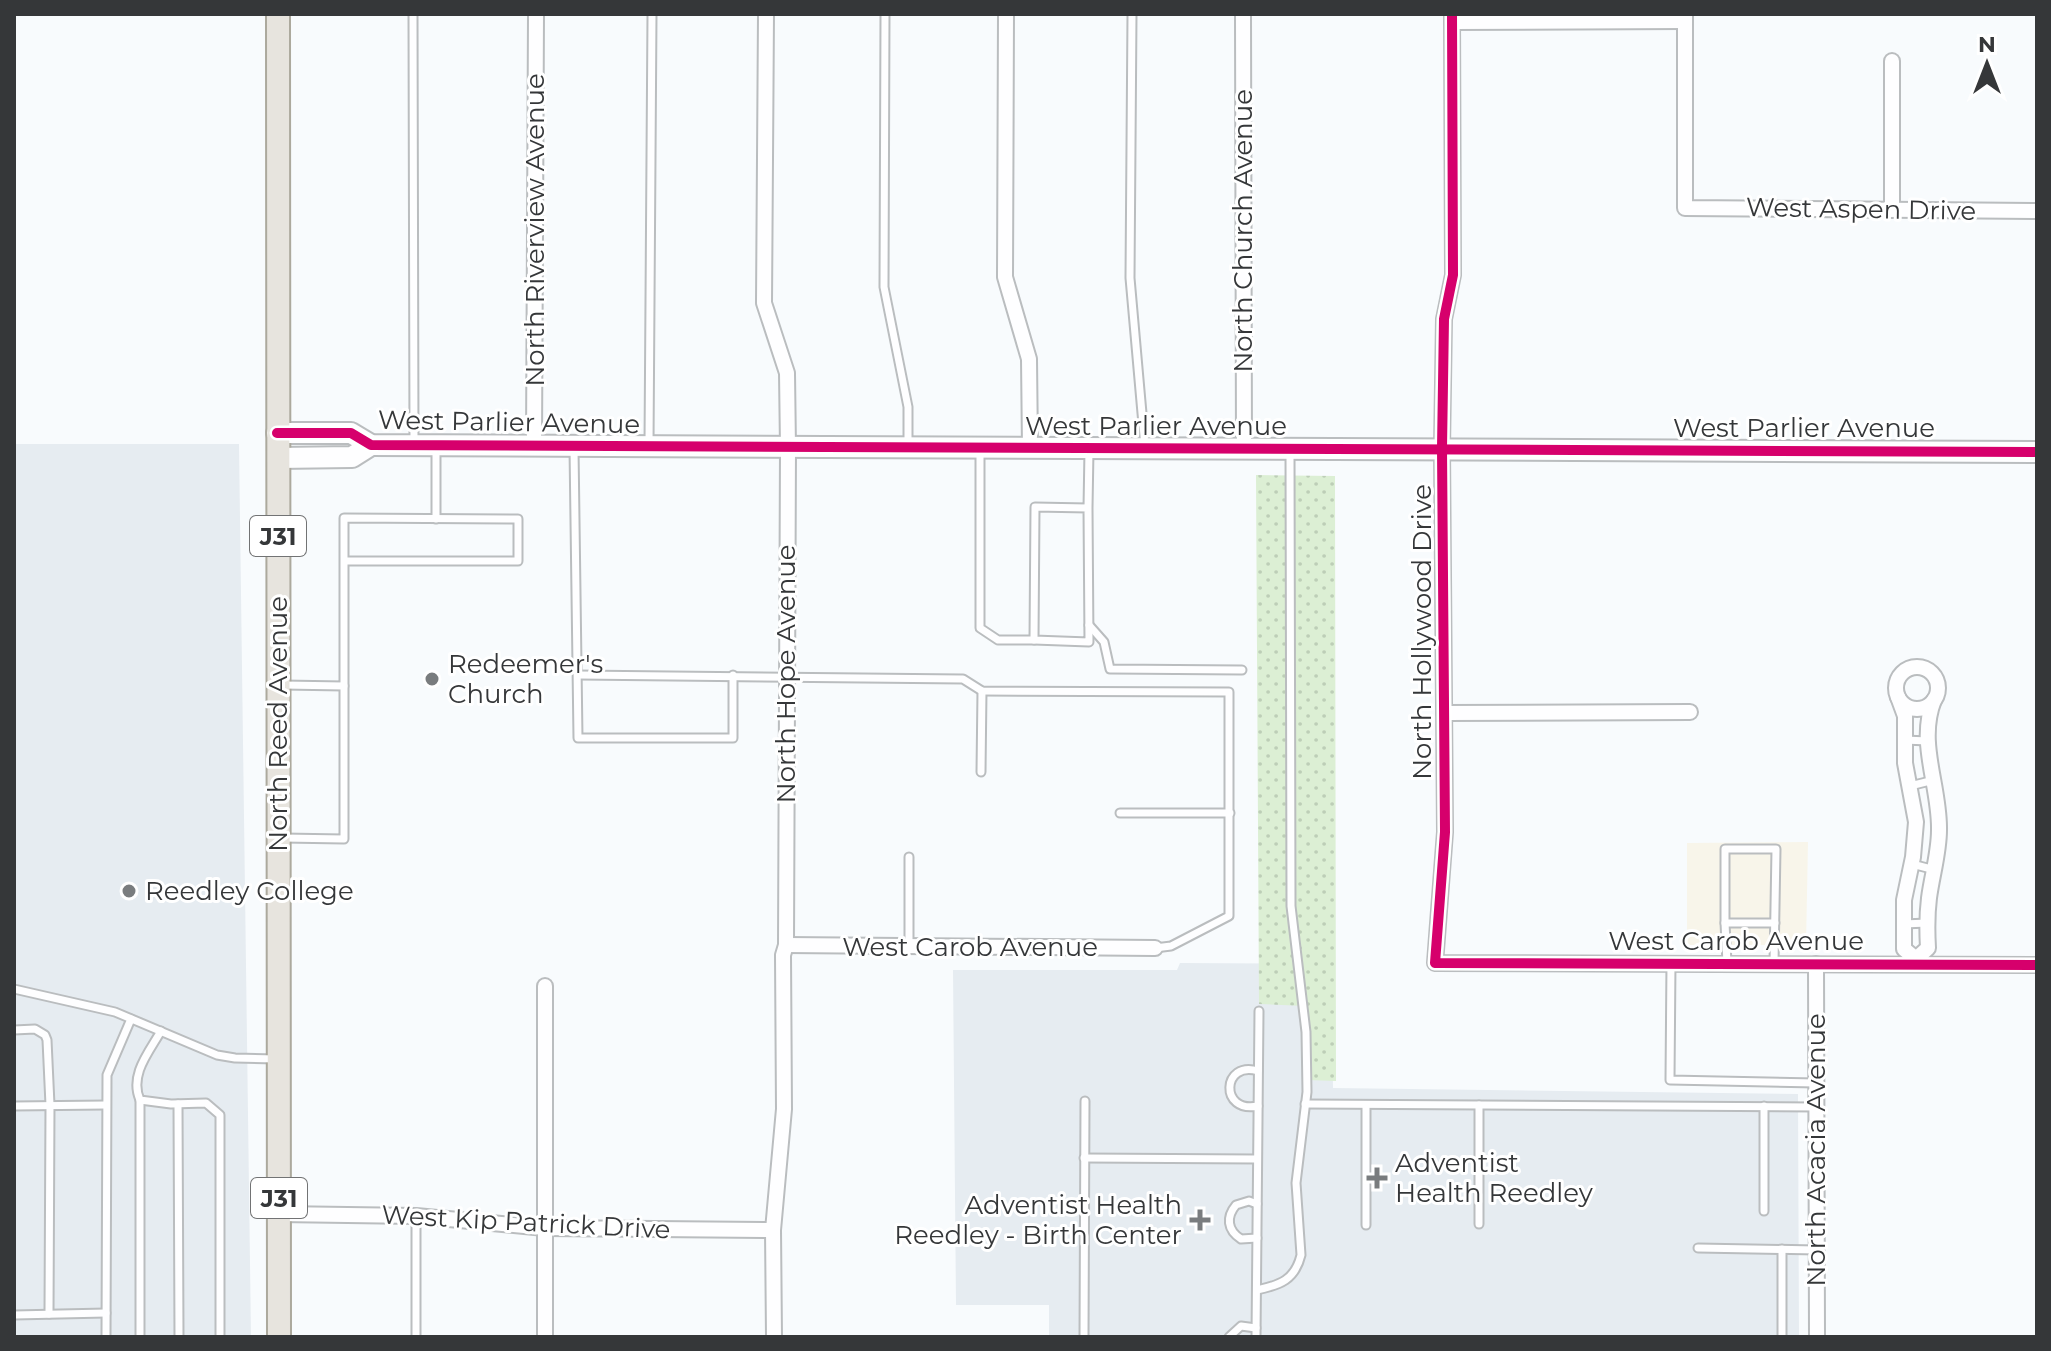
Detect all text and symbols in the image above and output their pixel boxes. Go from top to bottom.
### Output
north arrow [1947,24,2027,104]
text: N [1978,31,1996,58]
street label: North Riverview Avenue [519,73,551,387]
street label: North Church Avenue [1227,89,1259,373]
street label: West Aspen Drive [1746,191,1976,227]
street label: West Parlier Avenue [378,404,640,440]
street label: West Parlier Avenue [1025,410,1287,442]
street label: West Parlier Avenue [1673,412,1935,444]
street label: North Hollywood Drive [1406,484,1438,780]
road number: J31 [250,516,306,556]
street label: North Hope Avenue [770,545,802,803]
street label: North Reed Avenue [262,596,294,852]
place label: Redeemer's Church [448,648,603,710]
marker: Redeemer's Church [423,670,441,688]
place label: Reedley College [145,875,354,907]
marker: Reedley College [120,882,138,900]
street label: West Carob Avenue [1608,925,1864,957]
street label: West Carob Avenue [842,931,1098,963]
street label: North Acacia Avenue [1800,1013,1832,1287]
place label: Adventist Health Reedley [1395,1147,1594,1209]
marker: Adventist Health Reedley [1366,1167,1388,1189]
road number: J31 [251,1178,307,1218]
place label: Adventist Health Reedley - Birth Center [894,1189,1182,1251]
street label: West Kip Patrick Drive [381,1198,671,1246]
marker: Adventist Health Reedley - Birth Center [1189,1209,1211,1231]

